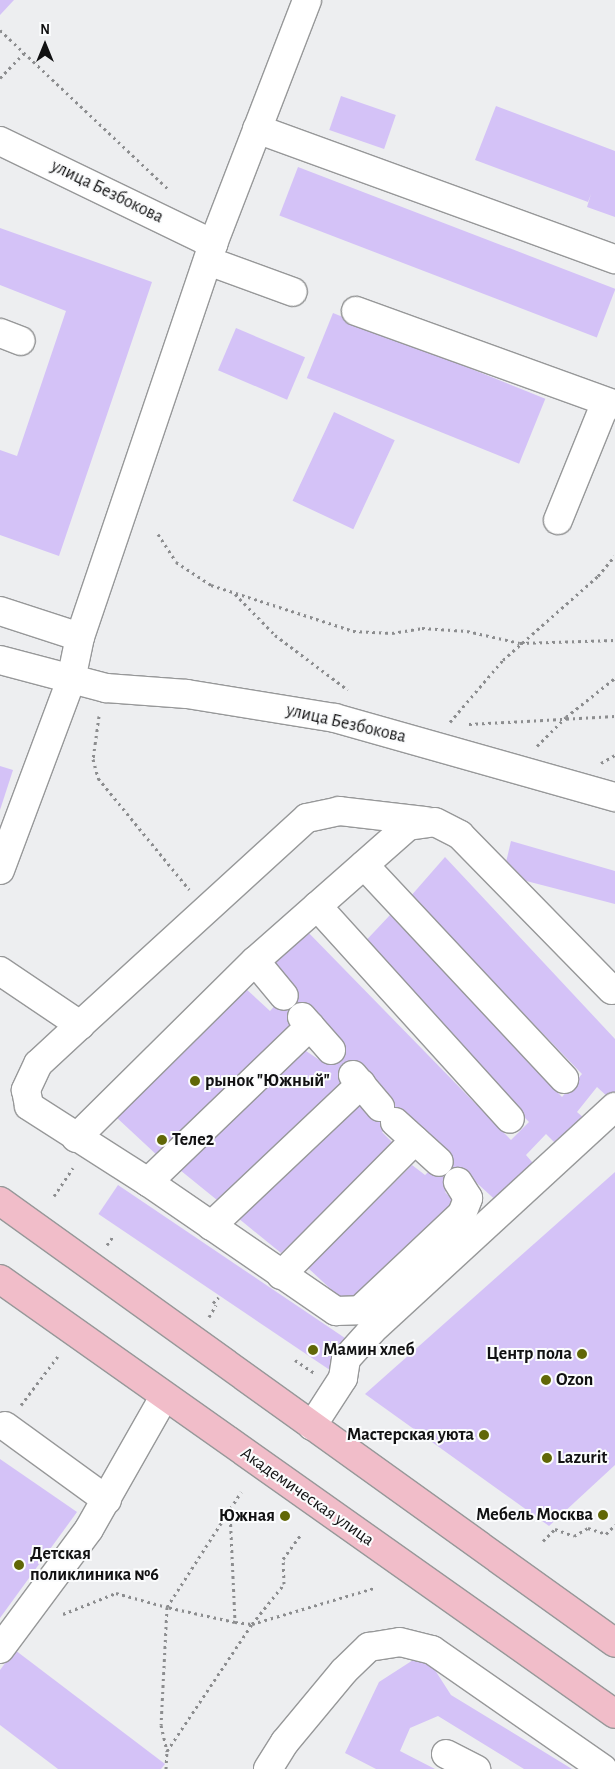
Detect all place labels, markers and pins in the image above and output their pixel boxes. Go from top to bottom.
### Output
place label: рынок "Южный" [205,1070,330,1092]
marker: рынок "Южный" [189,1075,201,1087]
place label: Теле2 [172,1129,214,1151]
marker: Теле2 [156,1134,168,1146]
place label: Мамин хлеб [323,1339,415,1361]
place label: Центр пола [486,1343,572,1365]
marker: Мамин хлеб [307,1344,319,1356]
marker: Центр пола [576,1348,588,1360]
place label: Ozon [556,1369,593,1391]
marker: Ozon [540,1374,552,1386]
place label: Мастерская уюта [347,1424,474,1446]
marker: Мастерская уюта [478,1429,490,1441]
place label: Lazurit [557,1447,607,1469]
marker: Lazurit [541,1452,553,1464]
place label: Мебель Москва [476,1504,593,1526]
place label: Южная [219,1505,275,1527]
marker: Мебель Москва [597,1509,609,1521]
marker: Южная [279,1510,291,1522]
place label: Детская поликлиника №6 [30,1544,159,1586]
marker: Детская поликлиника №6 [12,1558,26,1572]

